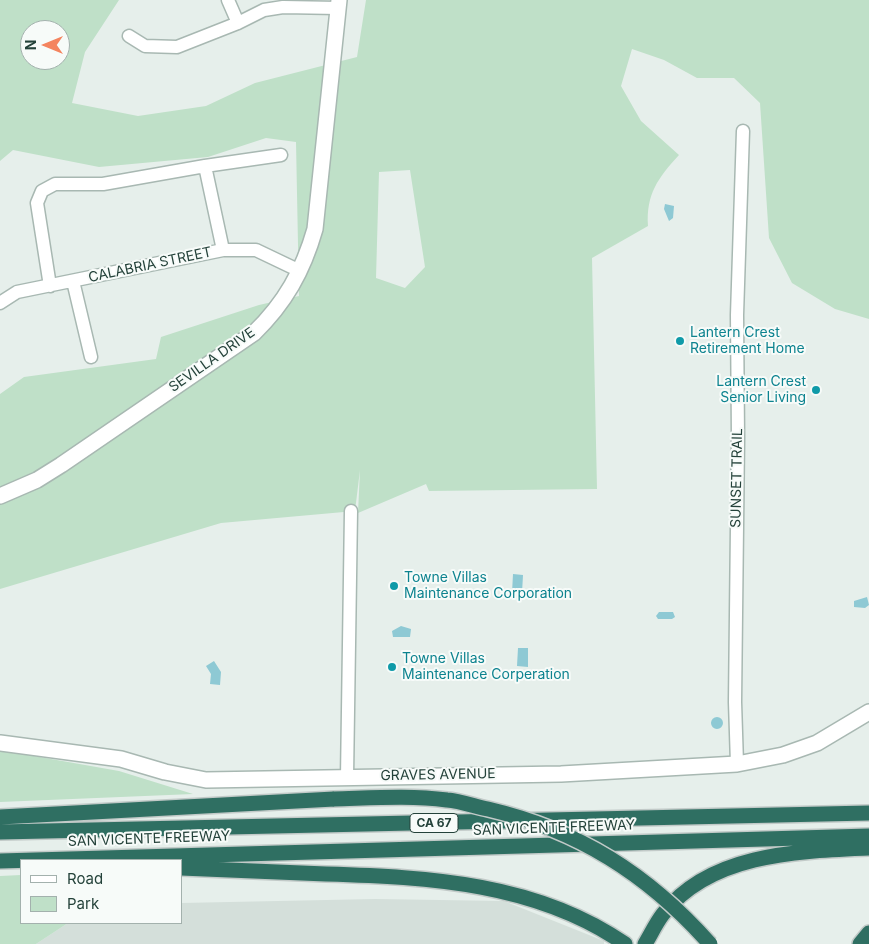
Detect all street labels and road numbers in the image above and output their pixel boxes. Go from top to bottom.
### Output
street label: CALABRIA STREET [87,244,213,286]
street label: SEVILLA DRIVE [166,324,258,396]
street label: SUNSET TRAIL [728,428,746,528]
street label: GRAVES AVENUE [380,766,496,784]
road number: CA 67 [410,814,458,832]
street label: SAN VICENTE FREEWAY [473,817,635,839]
street label: SAN VICENTE FREEWAY [68,828,230,850]

